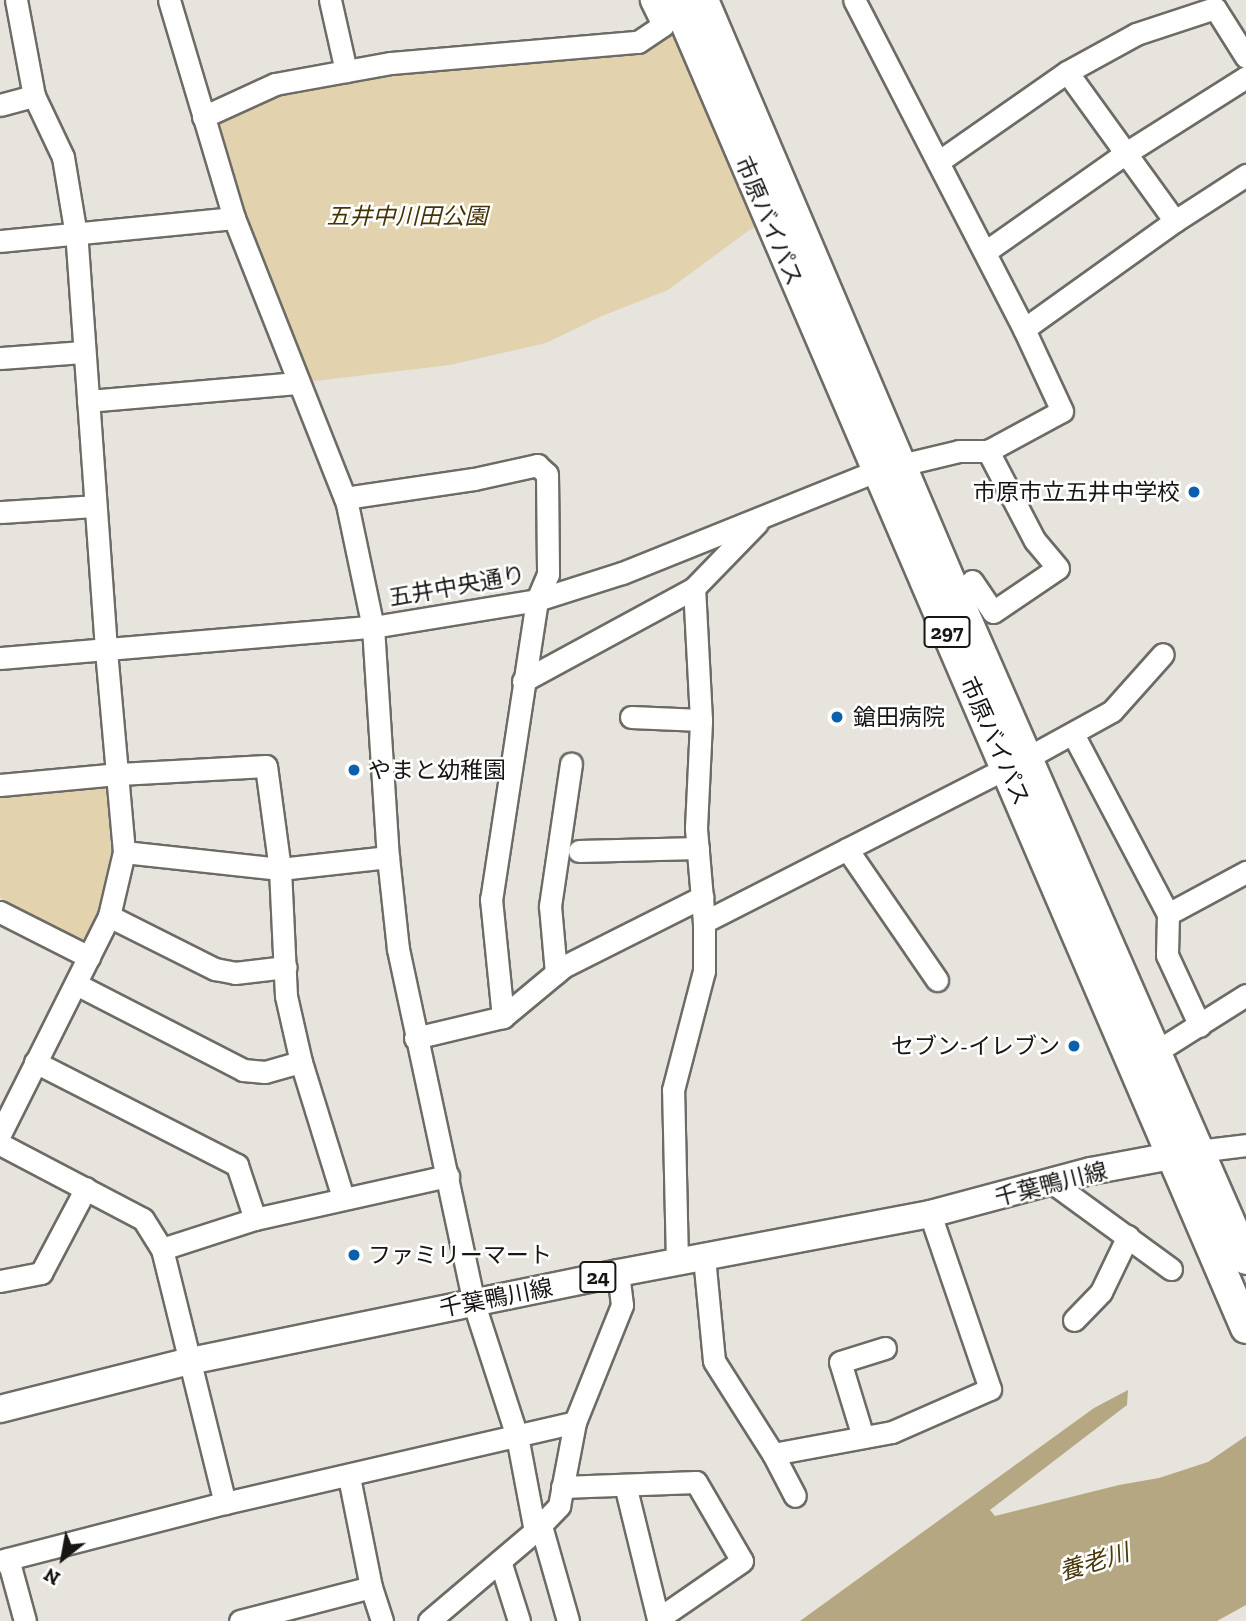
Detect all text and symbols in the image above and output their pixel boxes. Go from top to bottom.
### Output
street label: 市原バイパス [729,152,809,290]
park label: 五井中川田公園 [327,202,487,230]
place label: 市原市立五井中学校 [973,478,1180,506]
marker: 市原市立五井中学校 [1186,484,1202,500]
street label: 五井中央通り [387,560,527,612]
road number: 297 [922,614,972,650]
street label: 市原バイパス [954,672,1036,810]
place label: 鎗田病院 [853,703,945,731]
marker: 鎗田病院 [827,707,847,727]
place label: やまと幼稚園 [368,756,506,784]
marker: やまと幼稚園 [346,762,362,778]
place label: セブン-イレブン [891,1032,1060,1060]
marker: セブン-イレブン [1066,1038,1082,1054]
street label: 千葉鴨川線 [992,1157,1110,1211]
place label: ファミリーマート [368,1241,552,1269]
marker: ファミリーマート [346,1247,362,1263]
road number: 24 [579,1260,617,1294]
street label: 千葉鴨川線 [437,1273,555,1323]
north arrow [28,1523,98,1593]
water label: 養老川 [1055,1538,1133,1586]
text: N [40,1563,64,1590]

